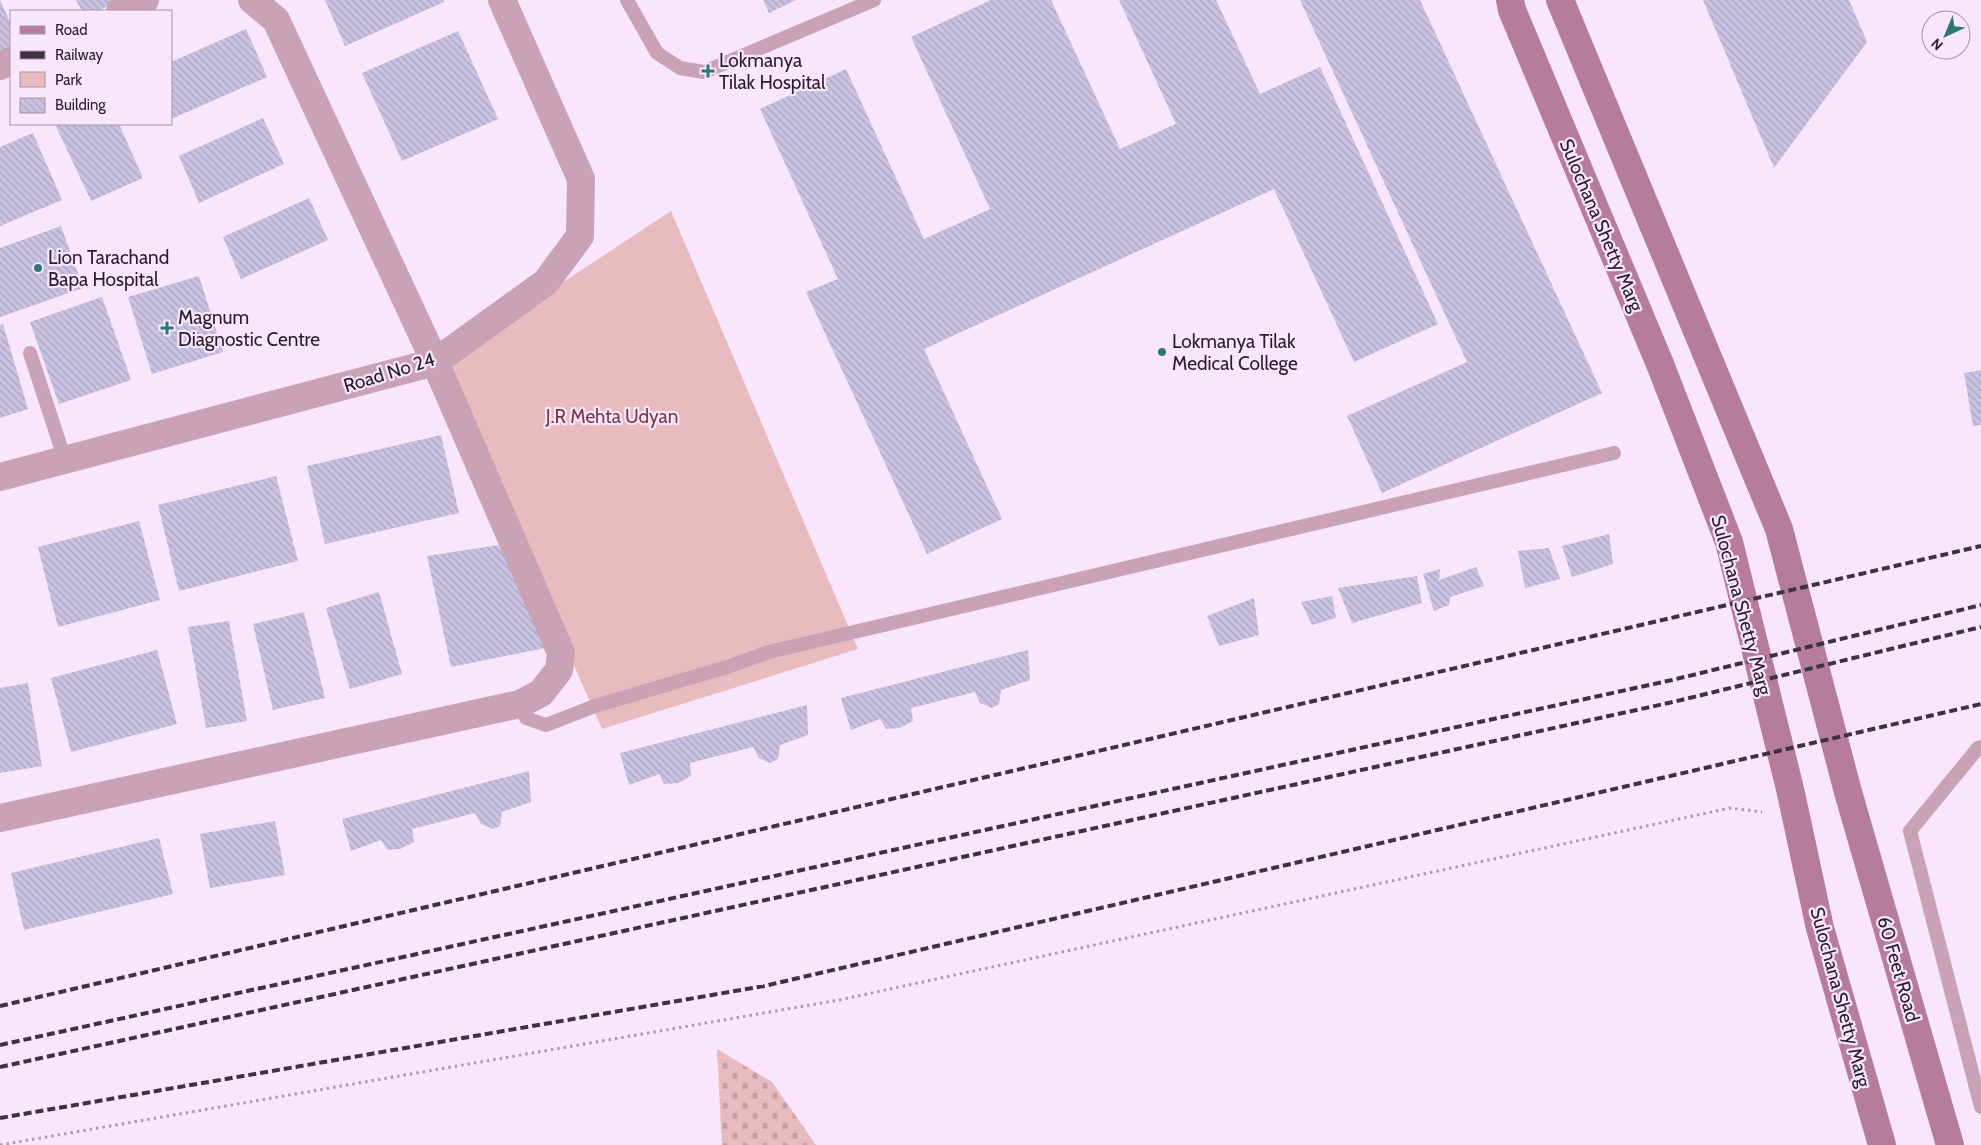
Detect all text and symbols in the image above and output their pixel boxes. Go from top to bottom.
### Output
legend [10,10,172,125]
north arrow [1921,10,1971,60]
text: Road [55,21,88,39]
text: N [1927,34,1947,54]
text: Railway [55,46,104,64]
place label: Lokmanya Tilak Hospital [719,49,826,94]
marker: Lokmanya Tilak Hospital [701,64,715,78]
text: Park [55,71,82,89]
text: Building [55,96,106,114]
street label: Sulochana Shetty Marg [1555,135,1649,315]
place label: Lion Tarachand Bapa Hospital [48,246,169,291]
marker: Lion Tarachand Bapa Hospital [32,262,44,274]
place label: Magnum Diagnostic Centre [178,306,320,351]
marker: Magnum Diagnostic Centre [160,321,174,335]
place label: Lokmanya Tilak Medical College [1172,330,1298,375]
marker: Lokmanya Tilak Medical College [1156,346,1168,358]
street label: Road No 24 [341,348,438,397]
park label: J.R Mehta Udyan [545,405,678,428]
street label: Sulochana Shetty Marg [1706,513,1777,698]
street label: Sulochana Shetty Marg [1805,905,1876,1090]
street label: 60 Feet Road [1872,914,1925,1025]

